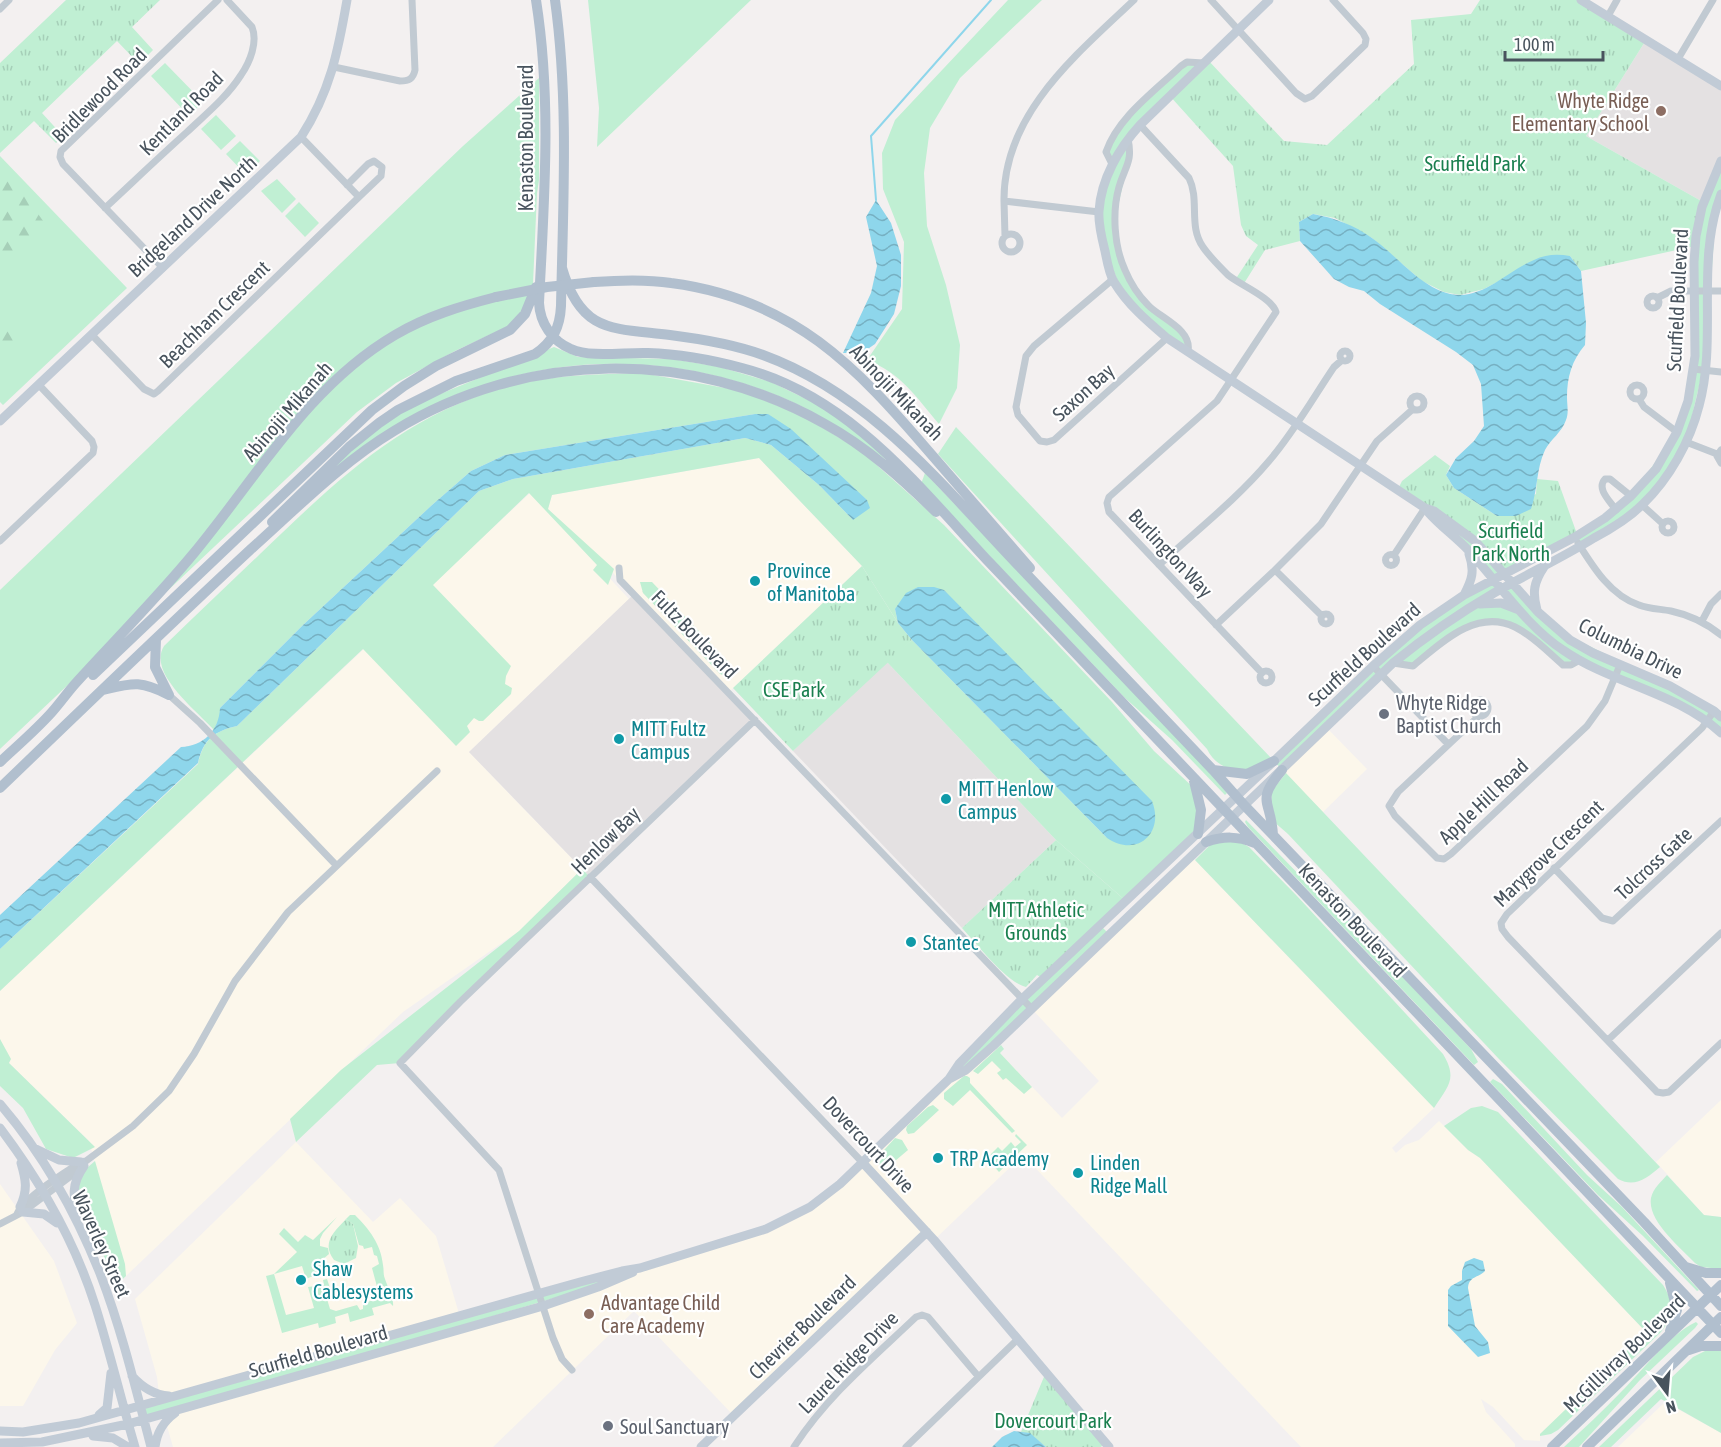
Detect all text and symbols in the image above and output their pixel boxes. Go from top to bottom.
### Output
scale bar [1505,24,1602,62]
text: 100 m [1514,34,1555,55]
street label: Bridlewood Road [47,43,151,147]
street label: Kenaston Boulevard [514,64,537,212]
street label: Kentland Road [134,66,228,160]
place label: Whyte Ridge Elementary School [1512,89,1650,135]
marker: Whyte Ridge Elementary School [1654,104,1668,118]
street label: Bridgeland Drive North [123,151,261,281]
park label: Scurfield Park [1424,152,1526,175]
street label: Scurfield Boulevard [1662,228,1692,372]
street label: Beachham Crescent [154,256,274,372]
street label: Abinojii Mikanah [846,339,948,445]
street label: Abinojii Mikanah [238,357,336,465]
street label: Saxon Bay [1048,359,1118,425]
street label: Burlington Way [1124,504,1218,602]
park label: Scurfield Park North [1472,519,1550,565]
place label: Province of Manitoba [767,559,855,605]
marker: Province of Manitoba [748,574,762,588]
street label: Fultz Boulevard [647,585,743,683]
street label: Scurfield Boulevard [1303,598,1425,710]
street label: Columbia Drive [1575,613,1687,683]
park label: CSE Park [763,678,825,701]
place label: Whyte Ridge Baptist Church [1396,691,1502,737]
marker: Whyte Ridge Baptist Church [1377,707,1391,721]
place label: MITT Fultz Campus [631,717,706,763]
marker: MITT Fultz Campus [612,732,626,746]
street label: Apple Hill Road [1434,754,1532,848]
place label: MITT Henlow Campus [958,777,1054,823]
marker: MITT Henlow Campus [939,792,953,806]
street label: Marygrove Crescent [1488,795,1608,911]
street label: Henlow Bay [566,802,644,878]
street label: Tolcross Gate [1610,822,1696,904]
street label: Kenaston Boulevard [1294,858,1412,982]
park label: MITT Athletic Grounds [988,898,1085,944]
place label: Stantec [923,931,979,954]
marker: Stantec [904,935,918,949]
street label: Dovercourt Drive [819,1091,919,1197]
place label: TRP Academy [950,1147,1049,1170]
marker: TRP Academy [931,1151,945,1165]
place label: Linden Ridge Mall [1090,1151,1168,1197]
marker: Linden Ridge Mall [1071,1166,1085,1180]
street label: Waverley Street [68,1187,136,1301]
place label: Shaw Cablesystems [313,1257,413,1303]
street label: Chevrier Boulevard [744,1270,860,1384]
marker: Shaw Cablesystems [294,1273,308,1287]
street label: McGillivray Boulevard [1558,1289,1690,1417]
place label: Advantage Child Care Academy [601,1291,720,1337]
street label: Laurel Ridge Drive [794,1306,902,1418]
marker: Advantage Child Care Academy [582,1307,596,1321]
street label: Scurfield Boulevard [246,1320,390,1382]
north arrow [1637,1363,1697,1423]
text: N [1664,1397,1678,1417]
park label: Dovercourt Park [994,1409,1112,1432]
place label: Soul Sanctuary [620,1415,729,1438]
marker: Soul Sanctuary [601,1419,615,1433]

